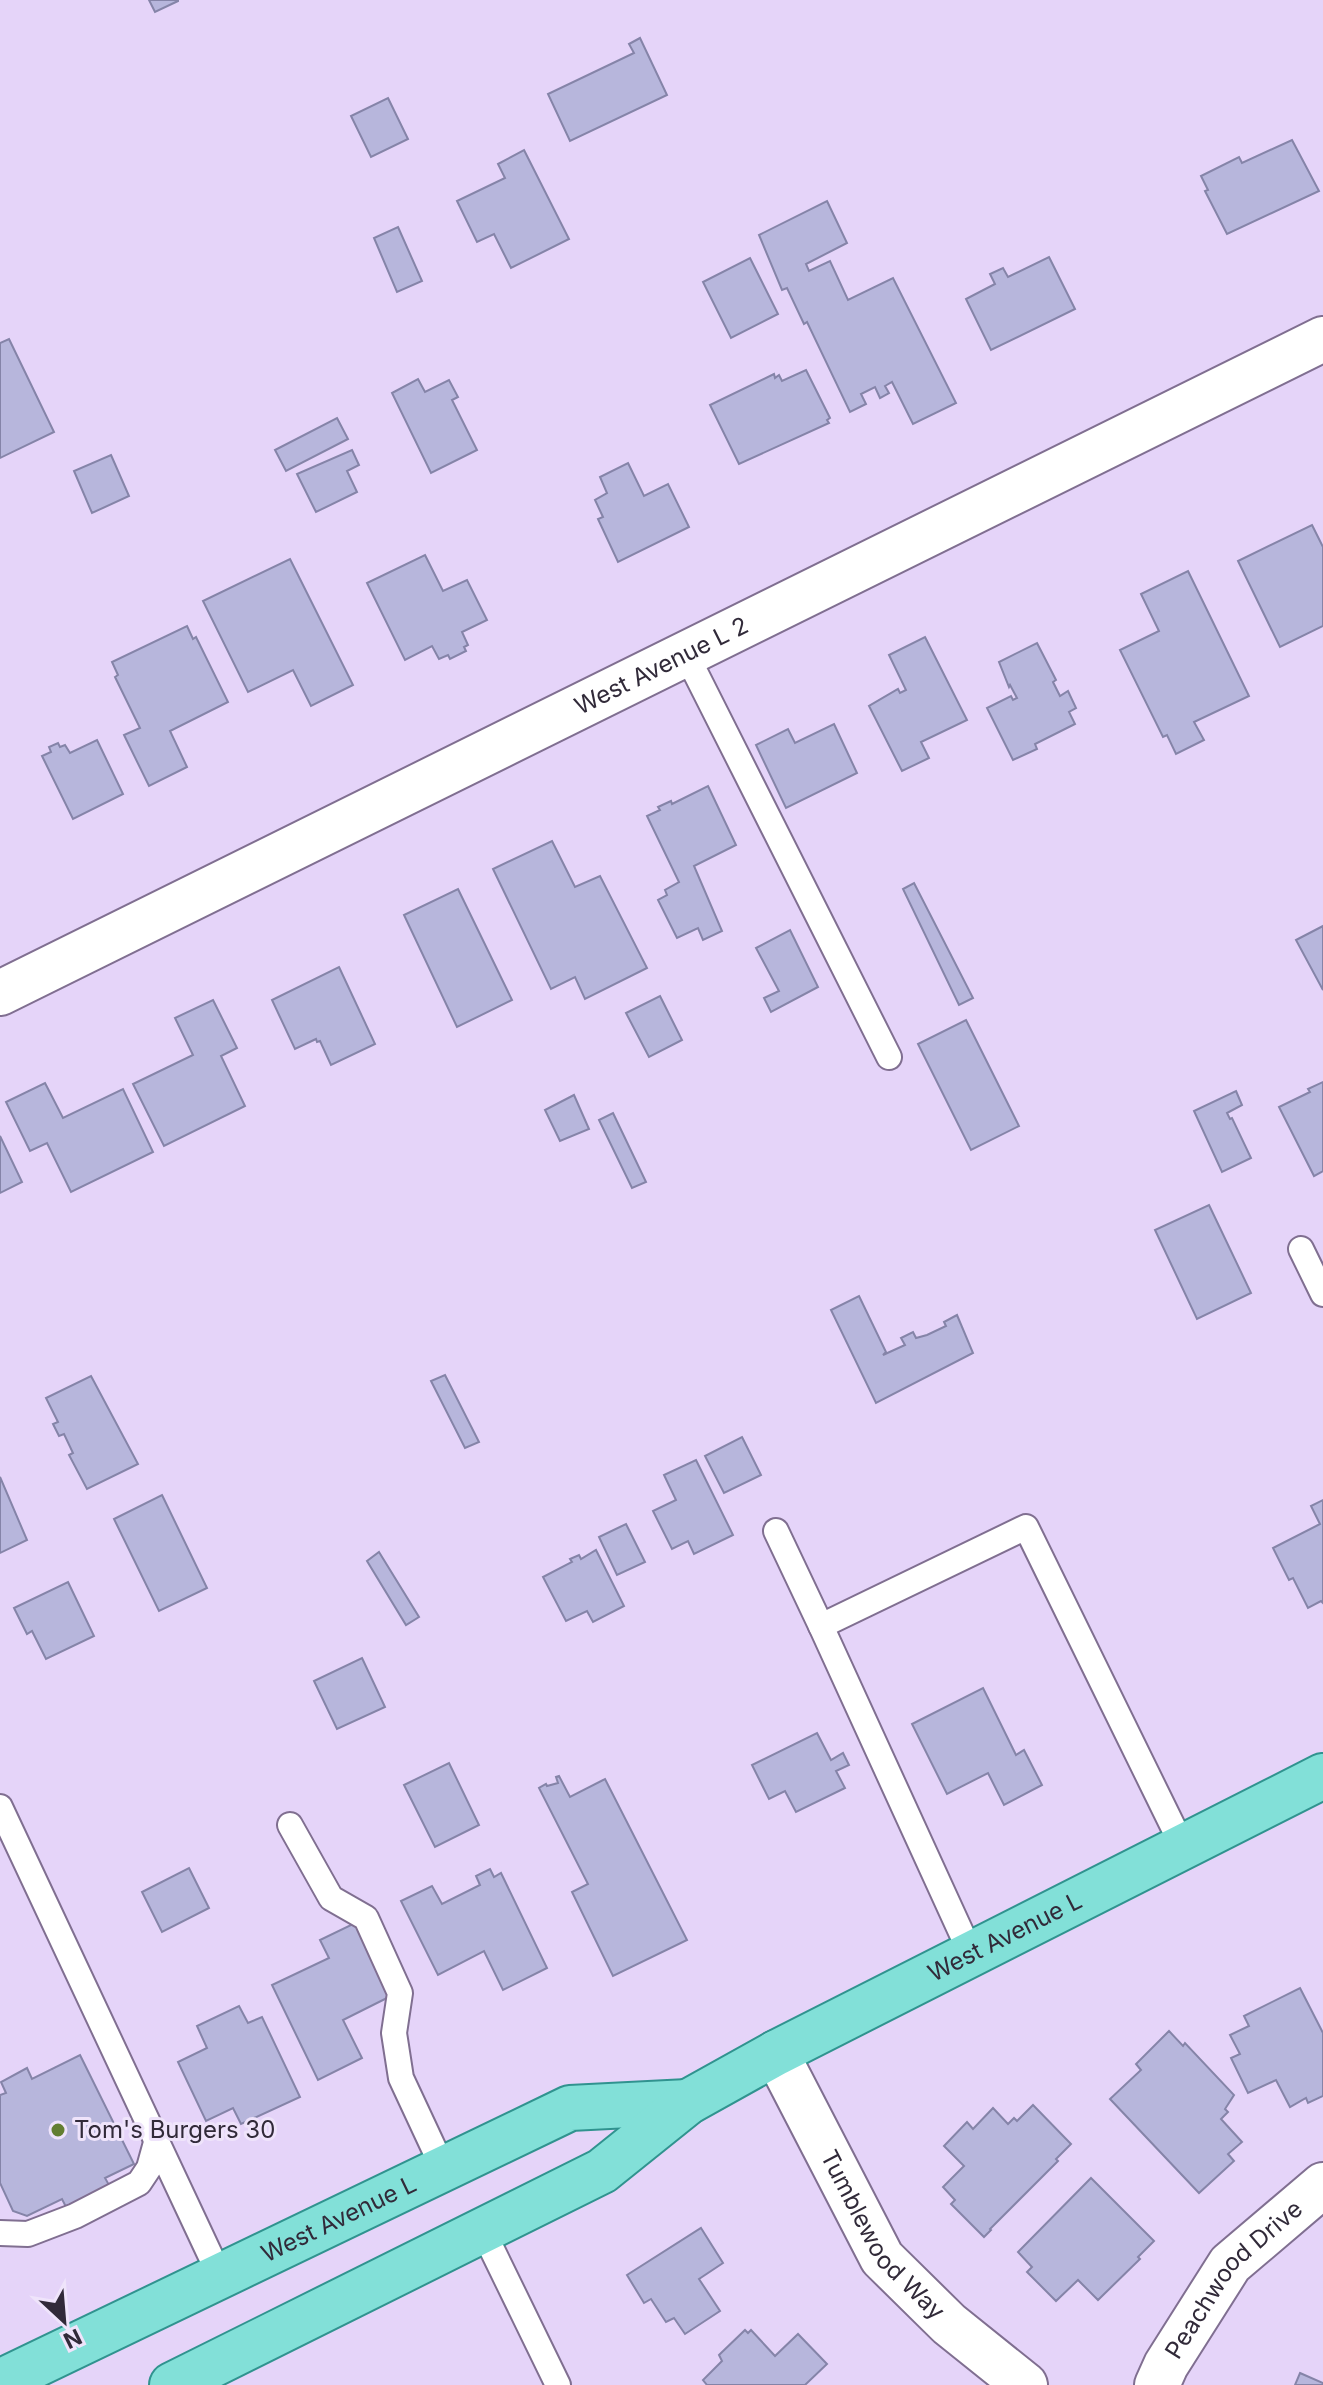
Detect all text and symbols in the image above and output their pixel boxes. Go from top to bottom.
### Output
street label: West Avenue L 2 [570,610,753,721]
street label: West Avenue L [923,1886,1086,1988]
place label: Tom's Burgers 30 [74,2115,275,2144]
marker: Tom's Burgers 30 [49,2121,67,2139]
street label: Tumblewood Way [815,2145,951,2326]
street label: West Avenue L [256,2169,421,2268]
street label: Peachwood Drive [1159,2194,1308,2364]
north arrow [24,2281,104,2361]
text: N [60,2324,86,2354]

